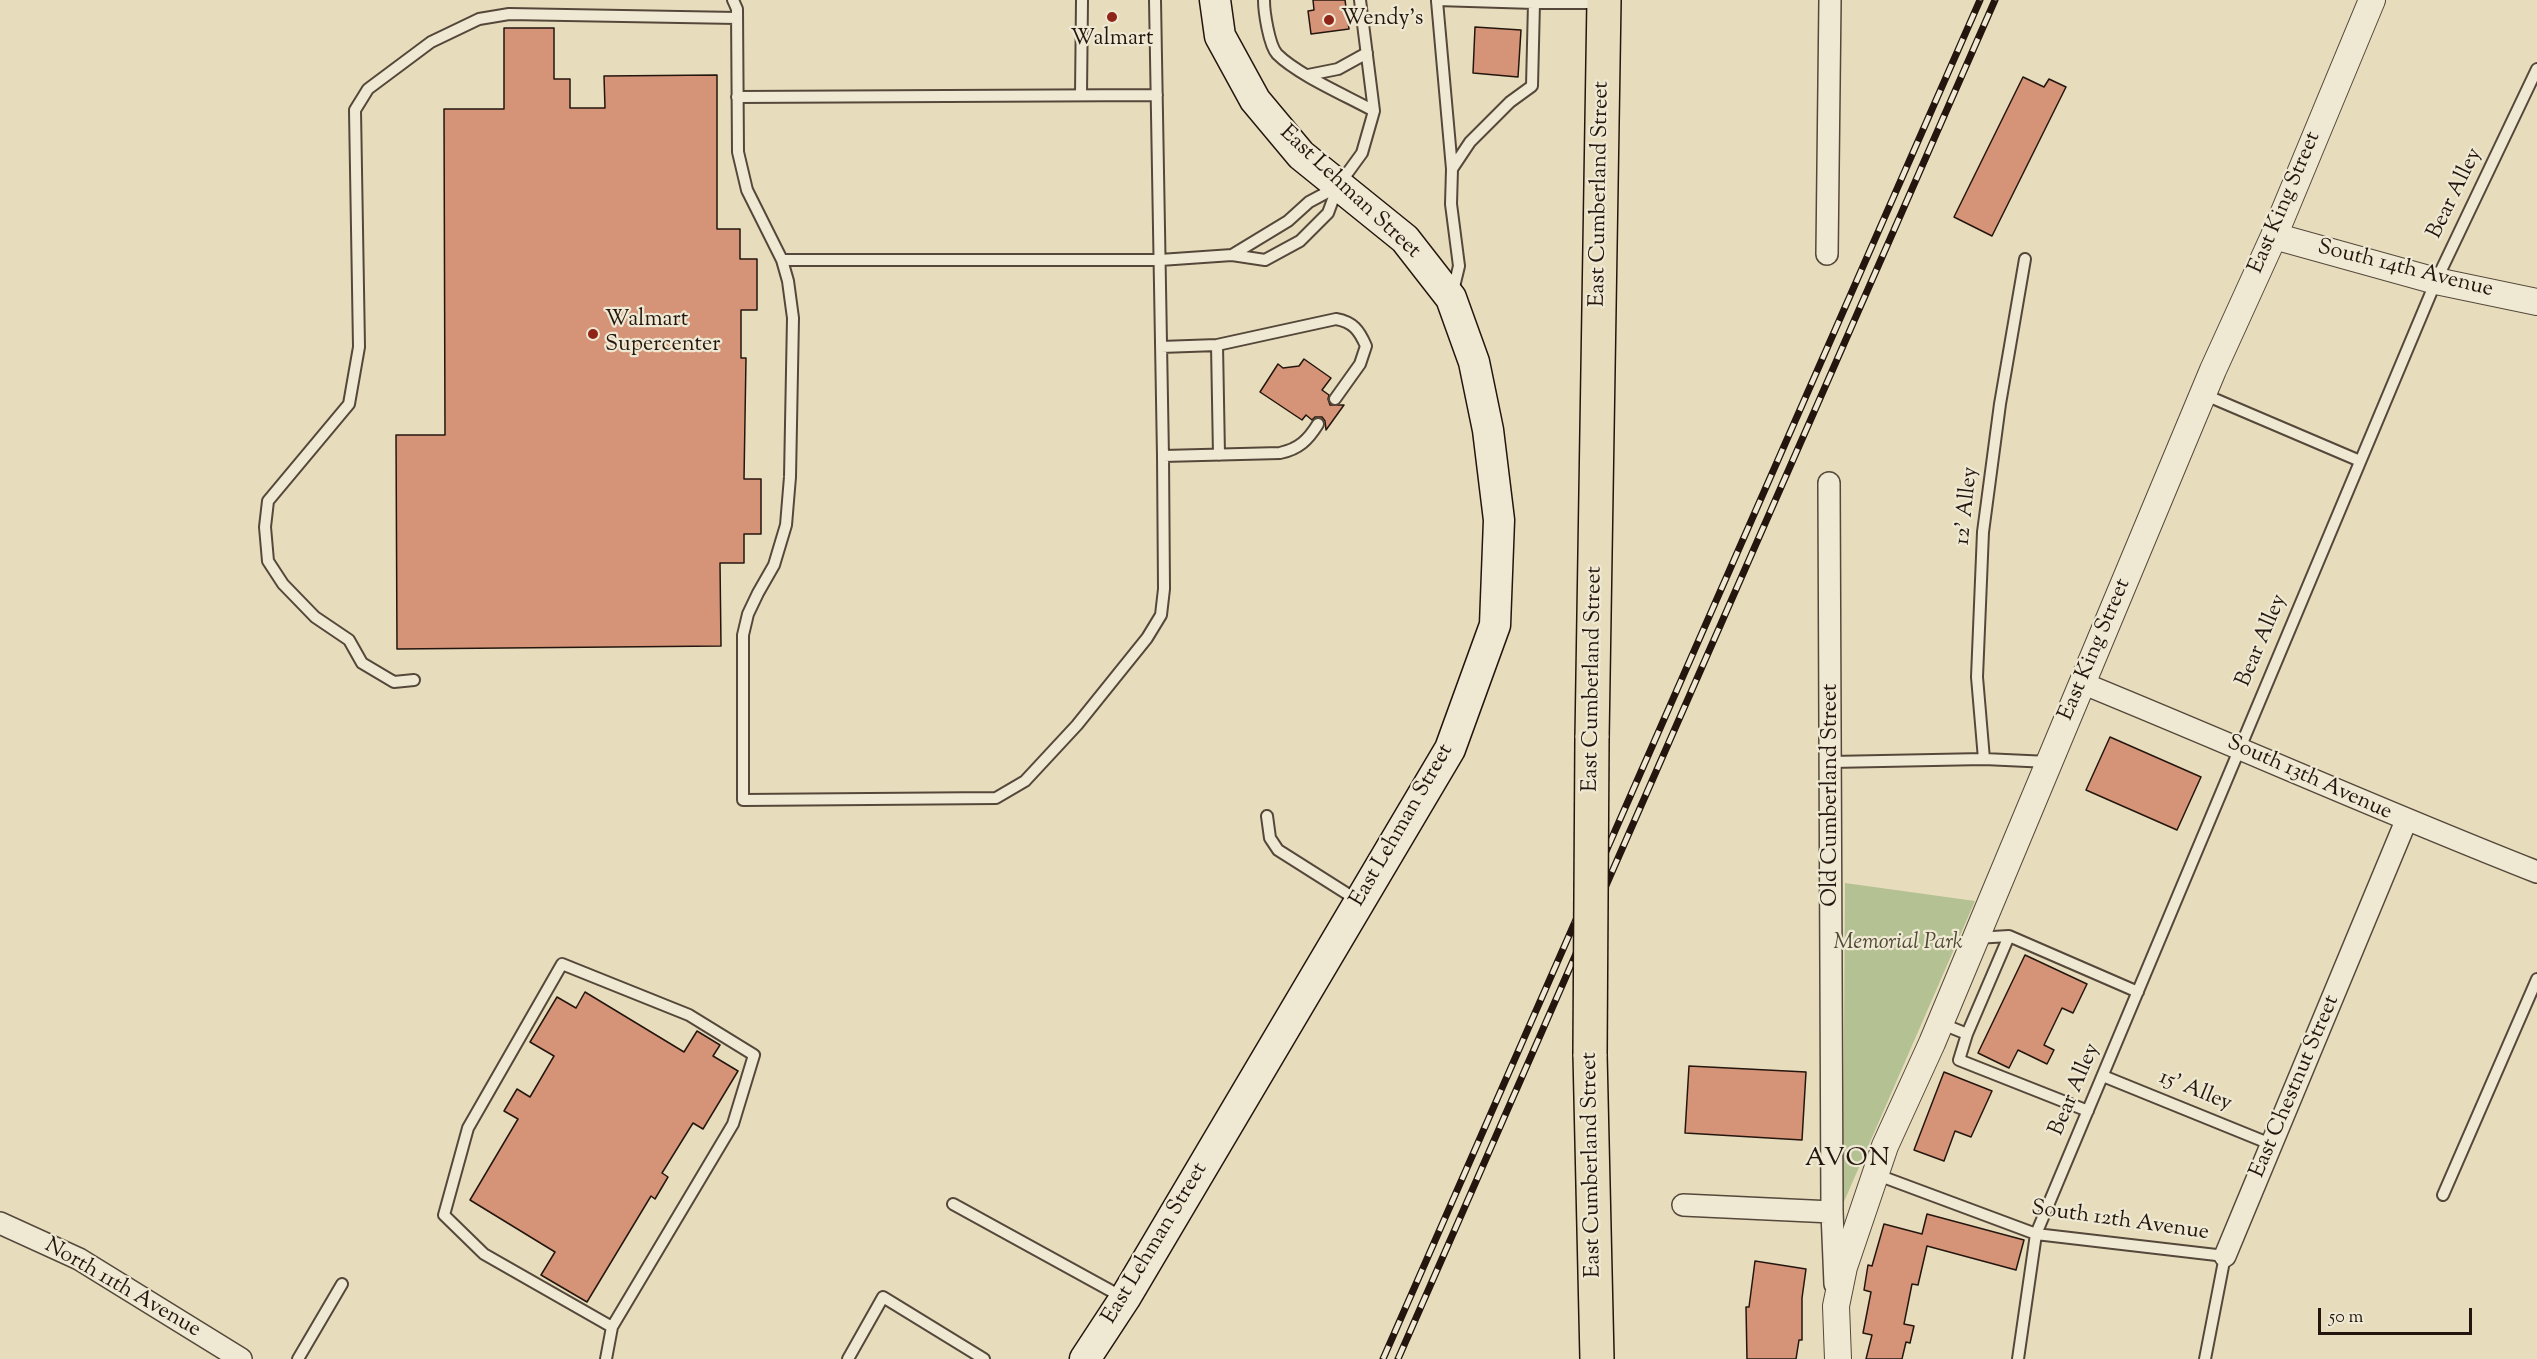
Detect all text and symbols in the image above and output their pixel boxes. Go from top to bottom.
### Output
place label: Wendy's [1341,7,1423,33]
marker: Walmart [1105,10,1119,24]
marker: Wendy's [1322,13,1336,27]
place label: Walmart [1070,27,1154,53]
street label: East Cumberland Street [1586,81,1616,307]
street label: East Lehman Street [1273,121,1425,265]
street label: East King Street [2244,128,2328,278]
street label: Bear Alley [2423,144,2489,244]
street label: South 14th Avenue [2315,235,2495,305]
place label: Walmart Supercenter [605,308,720,360]
marker: Walmart Supercenter [586,327,600,341]
street label: 12' Alley [1951,466,1985,546]
street label: East Cumberland Street [1579,566,1609,792]
street label: East King Street [2054,575,2138,725]
street label: Bear Alley [2232,591,2294,691]
street label: Old Cumberland Street [1819,683,1845,907]
street label: South 13th Avenue [2222,731,2396,827]
street label: East Lehman Street [1346,740,1460,912]
park label: Memorial Park [1833,931,1963,957]
street label: East Chestnut Street [2246,992,2346,1182]
street label: Bear Alley [2045,1040,2107,1140]
street label: East Cumberland Street [1578,1052,1608,1278]
street label: 15' Alley [2155,1065,2235,1119]
district label: AVON [1805,1145,1891,1177]
street label: East Lehman Street [1097,1159,1215,1329]
street label: South 12th Avenue [2029,1196,2211,1248]
street label: North 11th Avenue [39,1234,205,1344]
scale bar [2321,1296,2476,1334]
text: 50 m [2329,1305,2363,1331]

